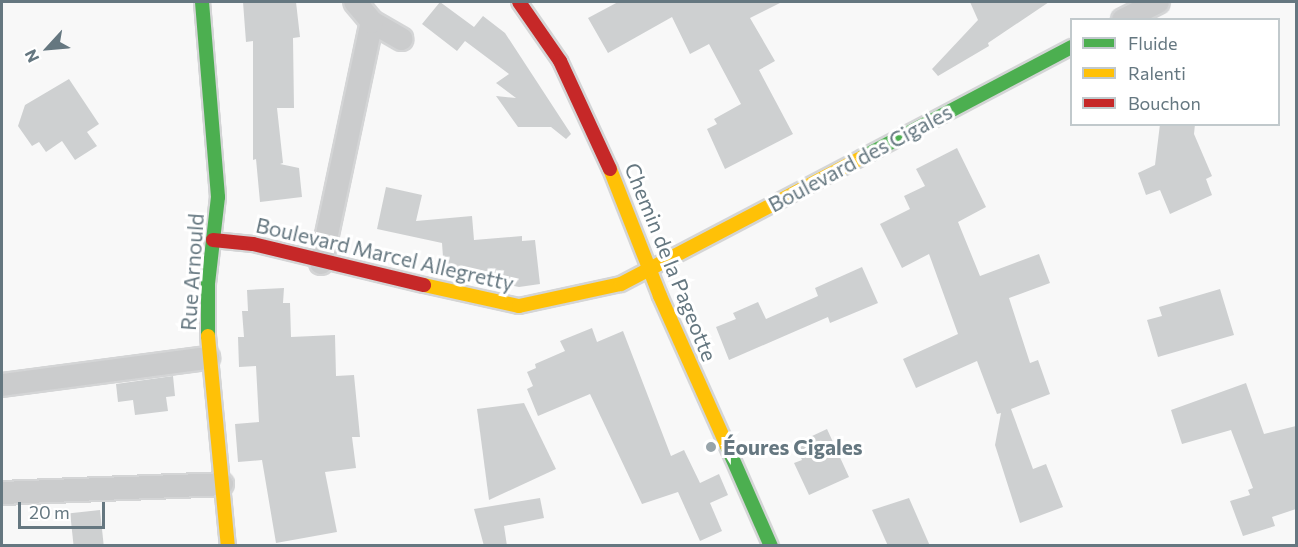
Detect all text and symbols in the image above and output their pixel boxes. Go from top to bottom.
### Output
north arrow [18,18,78,78]
legend [1070,18,1280,126]
text: Fluide [1128,32,1177,54]
text: N [20,47,43,66]
text: Ralenti [1128,62,1186,84]
text: Bouchon [1128,92,1201,114]
street label: Boulevard des Cigales [764,99,956,217]
street label: Chemin de la Pageotte [620,159,722,365]
street label: Boulevard Marcel Allegretty [254,212,516,296]
street label: Rue Arnould [175,213,209,331]
place label: Éoures Cigales [723,434,863,460]
marker: Éoures Cigales [704,440,718,454]
scale bar [21,490,108,528]
text: 20 m [29,501,70,523]

